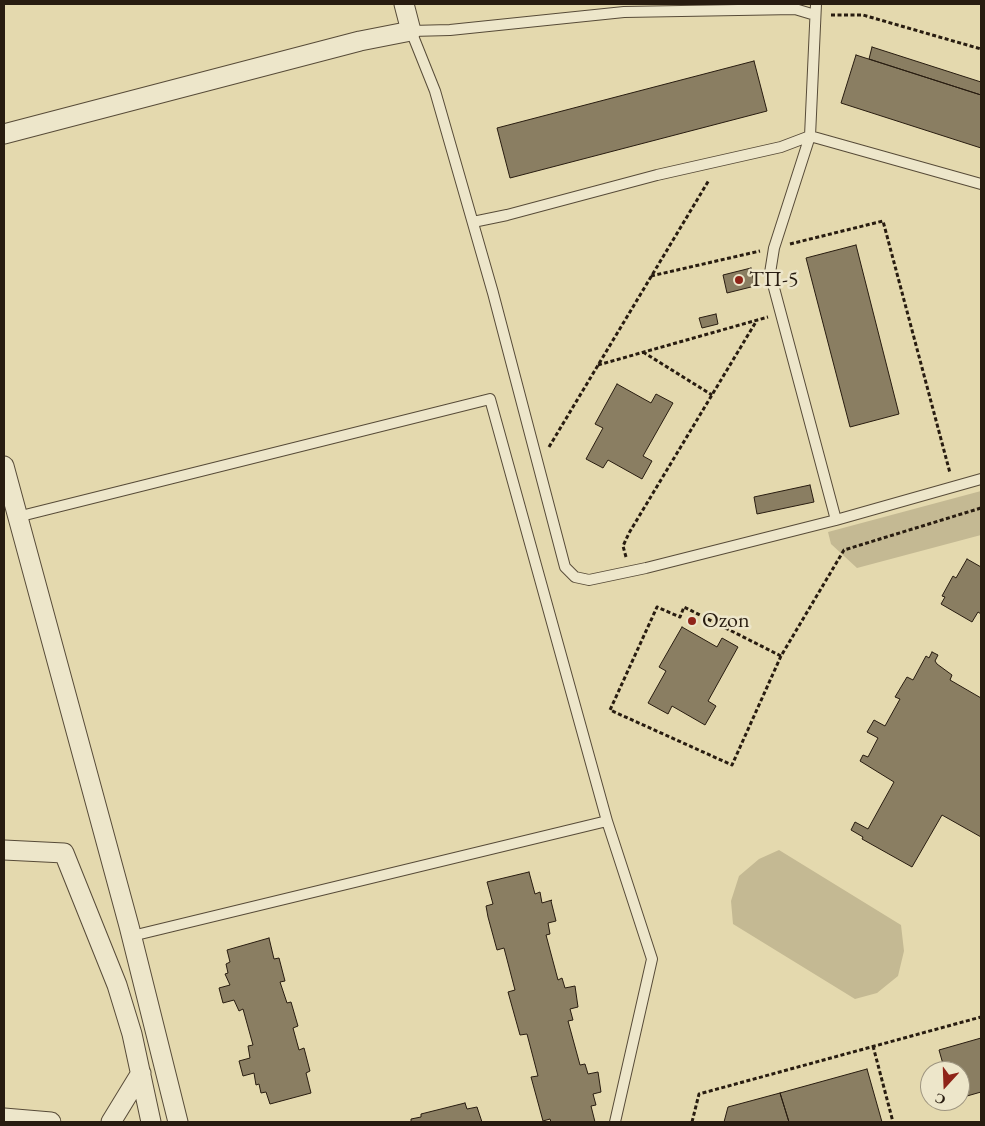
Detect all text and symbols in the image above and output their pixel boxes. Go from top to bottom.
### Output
place label: ТП-5 [749,267,799,293]
marker: ТП-5 [733,274,745,286]
place label: Ozon [702,608,750,634]
marker: Ozon [686,615,698,627]
north arrow [920,1061,970,1111]
text: С [932,1089,948,1109]

